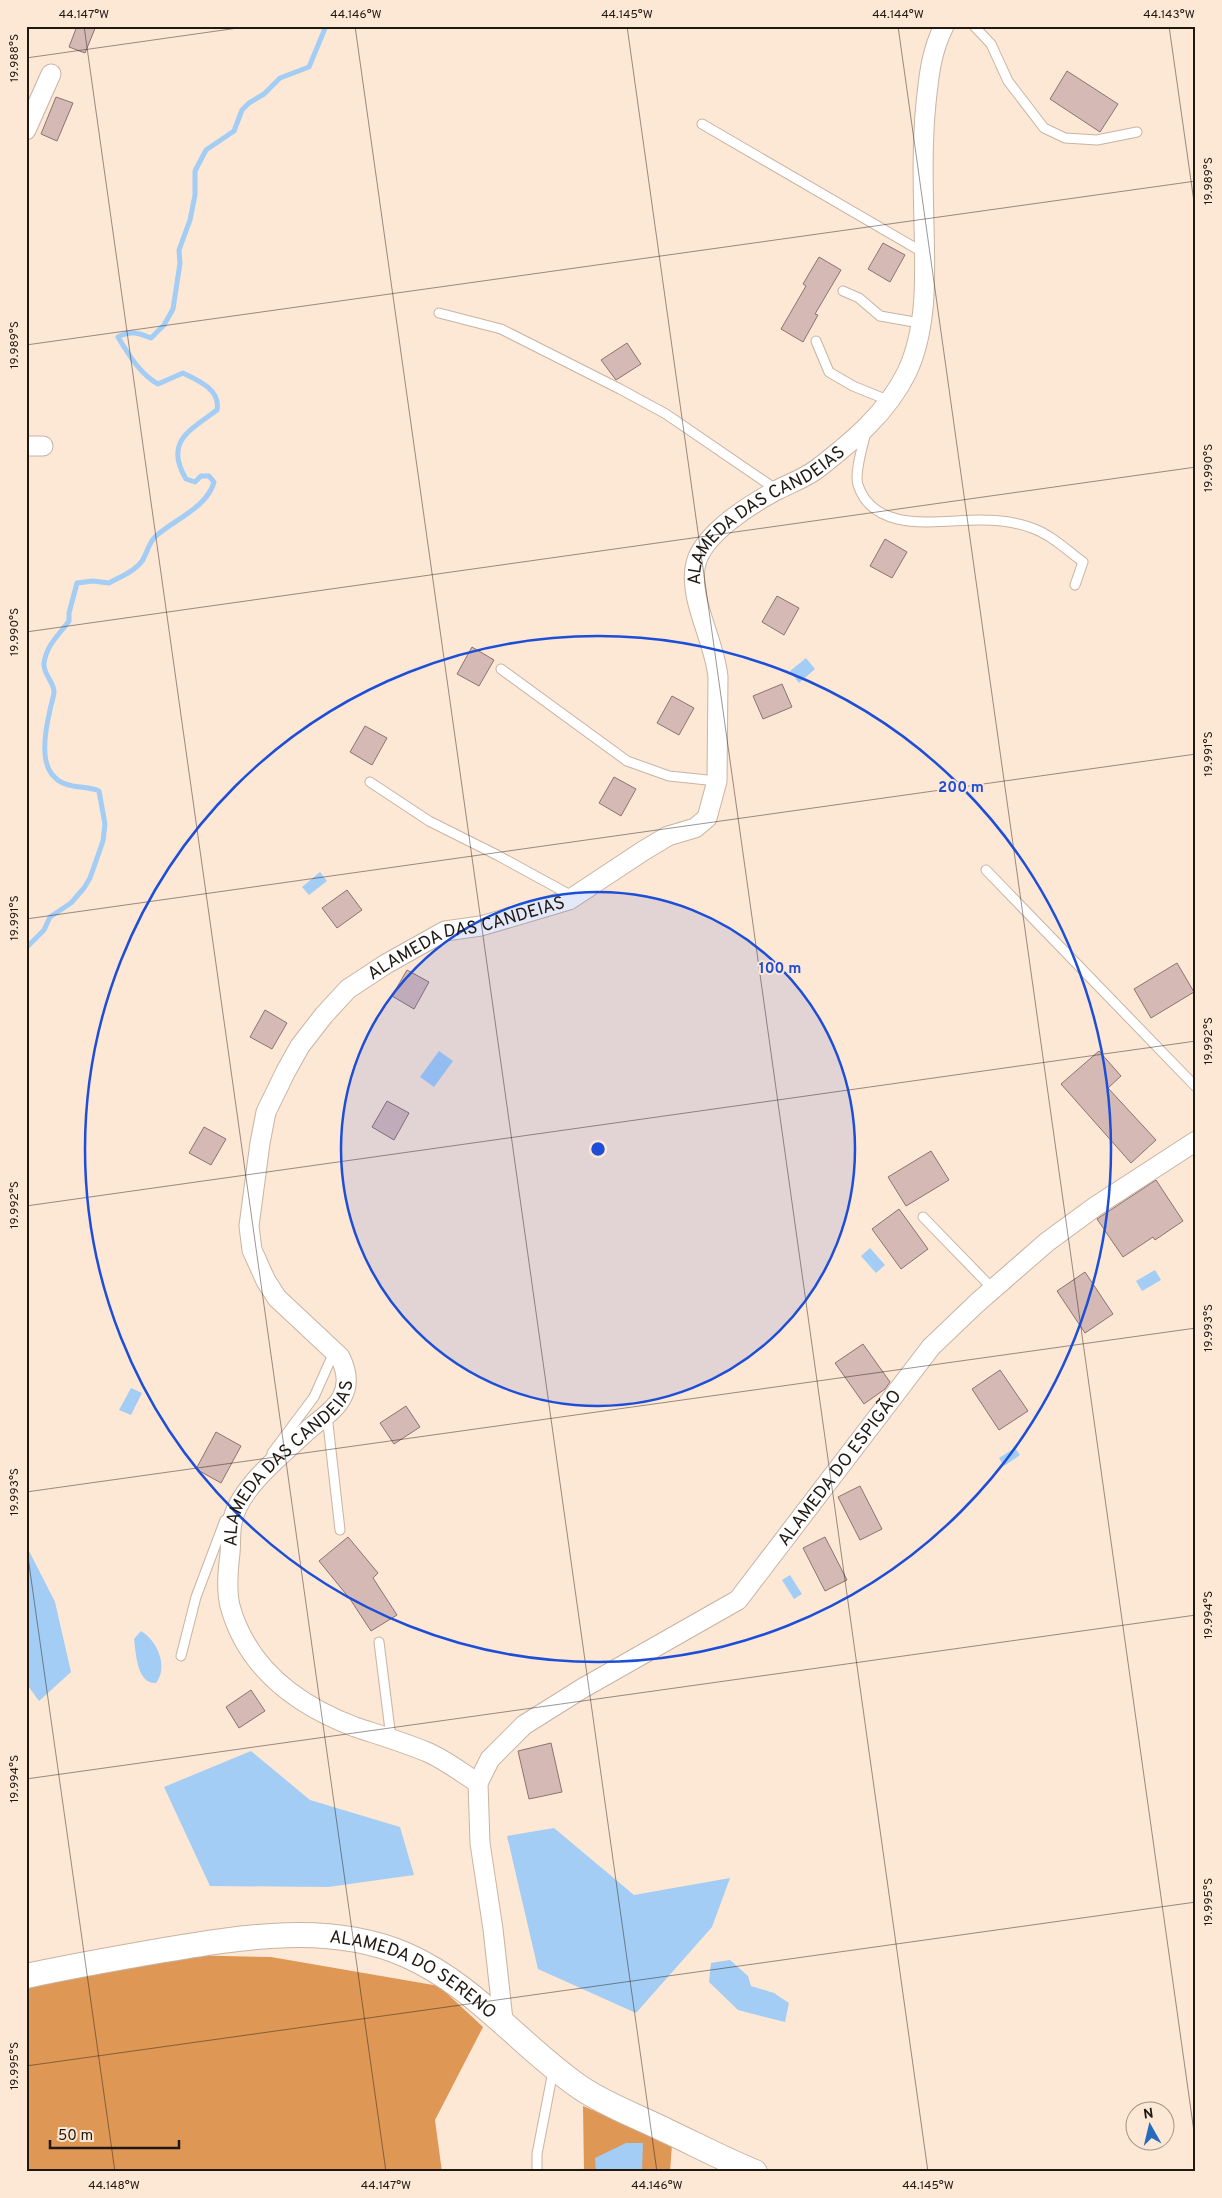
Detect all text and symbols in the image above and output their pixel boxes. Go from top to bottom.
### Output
text: 44.147°W [59,7,109,23]
text: 44.146°W [330,7,382,23]
text: 44.145°W [601,7,653,23]
text: 44.144°W [872,7,924,23]
text: 44.143°W [1143,7,1195,23]
text: 19.988°S [7,34,23,82]
text: 19.989°S [1201,157,1217,205]
text: 19.989°S [7,321,23,369]
street label: ALAMEDA DAS CANDEIAS [684,441,850,585]
text: 19.990°S [1201,444,1217,492]
text: 19.990°S [7,608,23,656]
text: 19.991°S [1201,731,1217,777]
text: 200 m [938,779,984,798]
street label: ALAMEDA DAS CANDEIAS [364,892,568,986]
text: 19.991°S [7,895,23,941]
text: 100 m [759,960,801,979]
text: 19.992°S [1201,1017,1217,1065]
centre of rings [589,1140,607,1158]
text: 19.992°S [7,1181,23,1229]
text: 19.993°S [1201,1304,1217,1352]
street label: ALAMEDA DAS CANDEIAS [220,1379,359,1547]
street label: ALAMEDA DO ESPIGÃO [773,1385,907,1551]
text: 19.993°S [7,1468,23,1516]
text: 19.994°S [1201,1591,1217,1639]
text: 19.994°S [7,1755,23,1803]
text: 19.995°S [1201,1878,1217,1926]
street label: ALAMEDA DO SERENO [328,1926,501,2025]
text: 19.995°S [7,2042,23,2090]
north arrow [1124,2100,1174,2150]
text: N [1142,2105,1155,2124]
scale bar [50,2118,179,2150]
text: 50 m [58,2127,93,2146]
text: 44.148°W [88,2178,140,2194]
text: 44.147°W [361,2178,411,2194]
text: 44.146°W [631,2178,683,2194]
text: 44.145°W [902,2178,954,2194]

